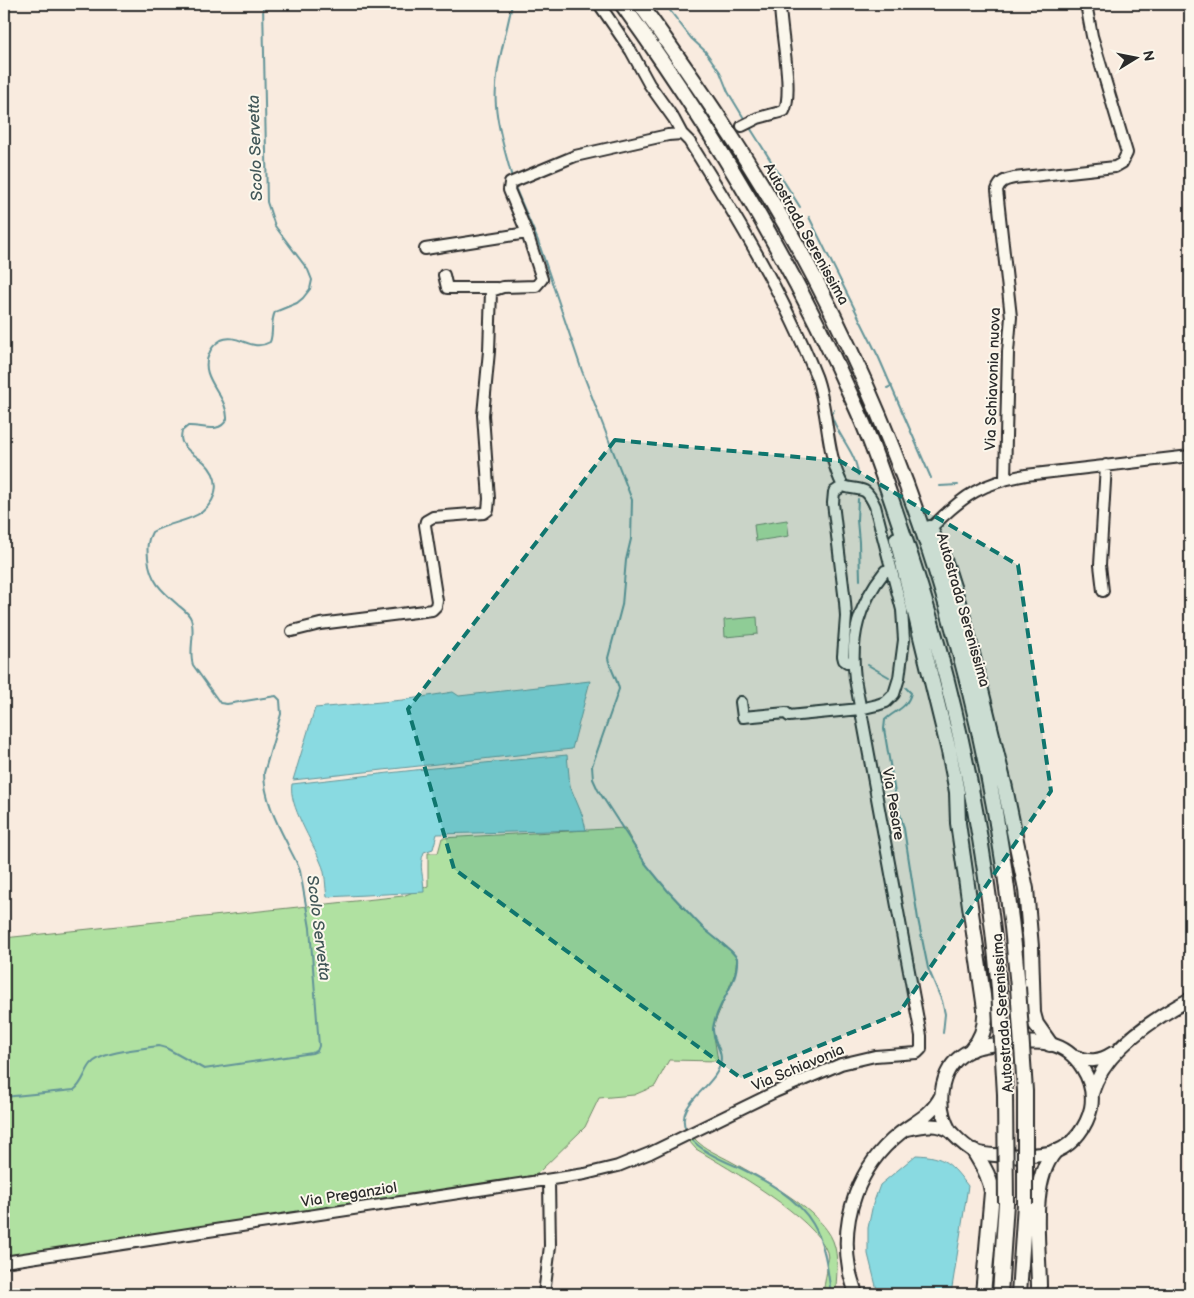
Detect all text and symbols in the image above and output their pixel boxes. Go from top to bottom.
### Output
north arrow [1112,32,1162,82]
text: N [1139,49,1158,62]
water label: Scolo Servetta [245,95,267,201]
street label: Autostrada Serenissima [759,160,853,308]
street label: Via Schiavonia nuova [981,307,1005,451]
street label: Autostrada Serenissima [932,531,994,689]
street label: Via Pesare [877,766,909,842]
water label: Scolo Servetta [302,874,334,982]
street label: Autostrada Serenissima [988,933,1018,1093]
street label: Via Schiavonia [749,1040,847,1096]
street label: Via Preganziol [300,1178,398,1212]

